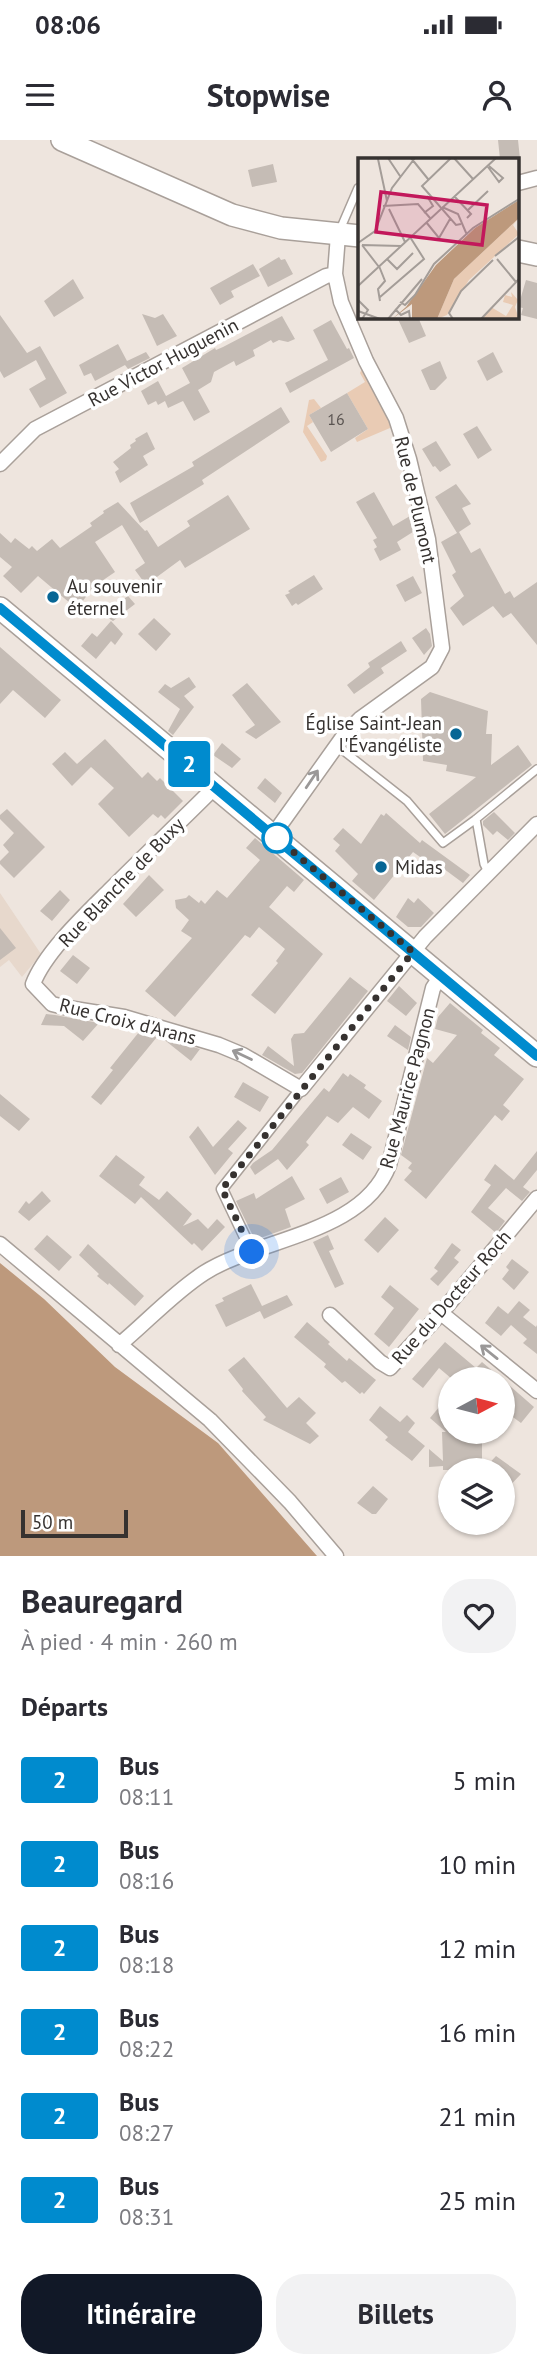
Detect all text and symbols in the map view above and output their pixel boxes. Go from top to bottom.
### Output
text: 08:06 [35,8,101,41]
text: Stopwise [207,74,330,116]
icon: menu [21,76,59,114]
icon: person [478,76,516,114]
inset map [358,158,520,318]
street label: Rue Victor Huguenin [84,312,242,412]
house number: 16 [327,409,345,429]
street label: Rue de Plumont [390,434,442,567]
place label: Au souvenir éternel [67,574,163,620]
marker: Au souvenir éternel [45,589,61,605]
place label: Église Saint-Jean l'Évangéliste [306,711,442,757]
marker: Église Saint-Jean l'Évangéliste [448,726,464,742]
line badge: 2 [166,741,212,787]
text: 2 [182,748,196,779]
one-way arrow [305,770,319,790]
street label: Rue Blanche de Buxy [53,812,189,952]
unlabelled marker [262,823,292,853]
place label: Midas [395,855,443,879]
marker: Midas [373,859,389,875]
street label: Rue Croix d'Arans [57,992,199,1050]
street label: Rue Maurice Pagnon [374,1005,440,1171]
one-way arrow [232,1048,253,1061]
street label: Rue du Docteur Roch [386,1225,516,1369]
your location [234,1234,269,1269]
one-way arrow [480,1344,498,1359]
north arrow [438,1367,514,1444]
map controls [438,1367,515,1535]
button: layers [438,1458,515,1535]
scale bar [21,1507,128,1539]
text: 50 m [32,1510,73,1534]
text: Beauregard [21,1579,183,1622]
button: heart [442,1579,516,1653]
text: À pied · 4 min · 260 m [21,1627,238,1656]
text: Départs [21,1690,108,1723]
text: Bus [119,1749,159,1782]
text: 2 [53,1764,66,1795]
text: 5 min [453,1764,516,1797]
text: 08:11 [119,1782,174,1811]
text: Bus [119,1833,159,1866]
text: 2 [53,1848,66,1879]
text: 10 min [438,1848,516,1881]
text: 08:16 [119,1866,174,1895]
text: Bus [119,1917,159,1950]
text: 2 [53,1932,66,1963]
text: 12 min [438,1932,516,1965]
text: 08:18 [119,1950,174,1979]
text: Bus [119,2001,159,2034]
text: 2 [53,2016,66,2047]
text: 16 min [438,2016,516,2049]
text: 08:22 [119,2034,174,2063]
text: Bus [119,2085,159,2118]
text: 2 [53,2100,66,2131]
text: 21 min [438,2100,516,2133]
text: 08:27 [119,2118,174,2147]
text: Bus [119,2169,159,2202]
text: 2 [53,2184,66,2215]
text: 25 min [438,2184,516,2217]
text: 08:31 [119,2202,174,2231]
button: Itinéraire [21,2274,262,2354]
button: Billets [276,2274,516,2354]

